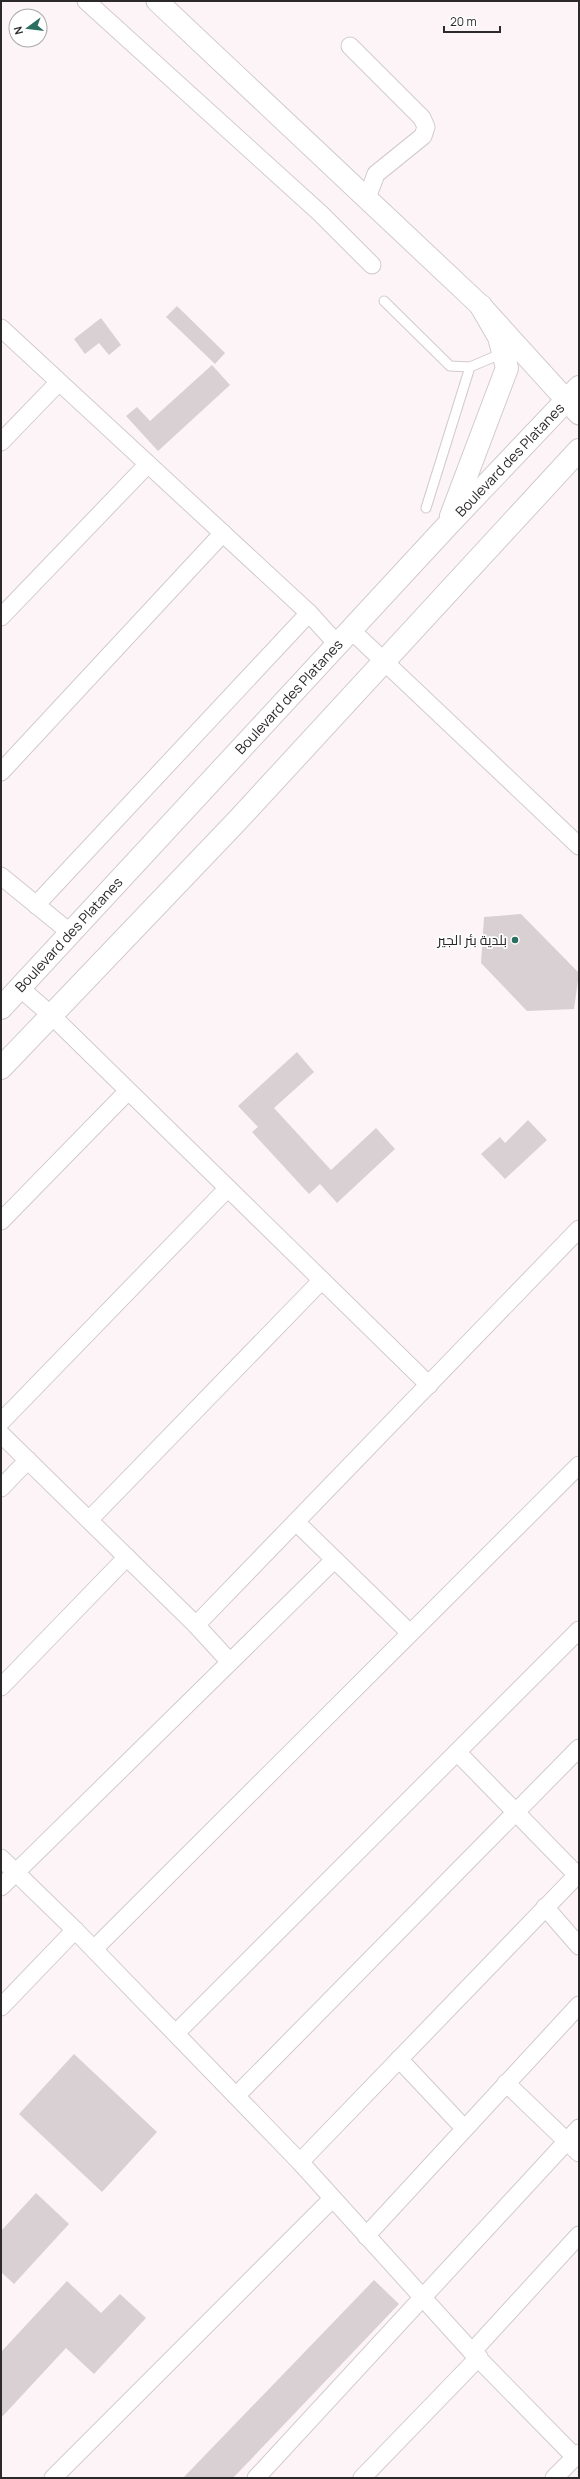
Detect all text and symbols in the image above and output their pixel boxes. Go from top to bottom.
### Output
north arrow [8,8,48,48]
scale bar [444,8,500,34]
text: 20 m [450,13,477,30]
text: N [10,25,26,36]
street label: Boulevard des Platanes [451,398,568,520]
street label: Boulevard des Platanes [231,635,347,758]
street label: Boulevard des Platanes [11,873,127,996]
place label: بلدية بئر الجير [437,930,507,949]
marker: بلدية بئر الجير [510,935,520,945]

